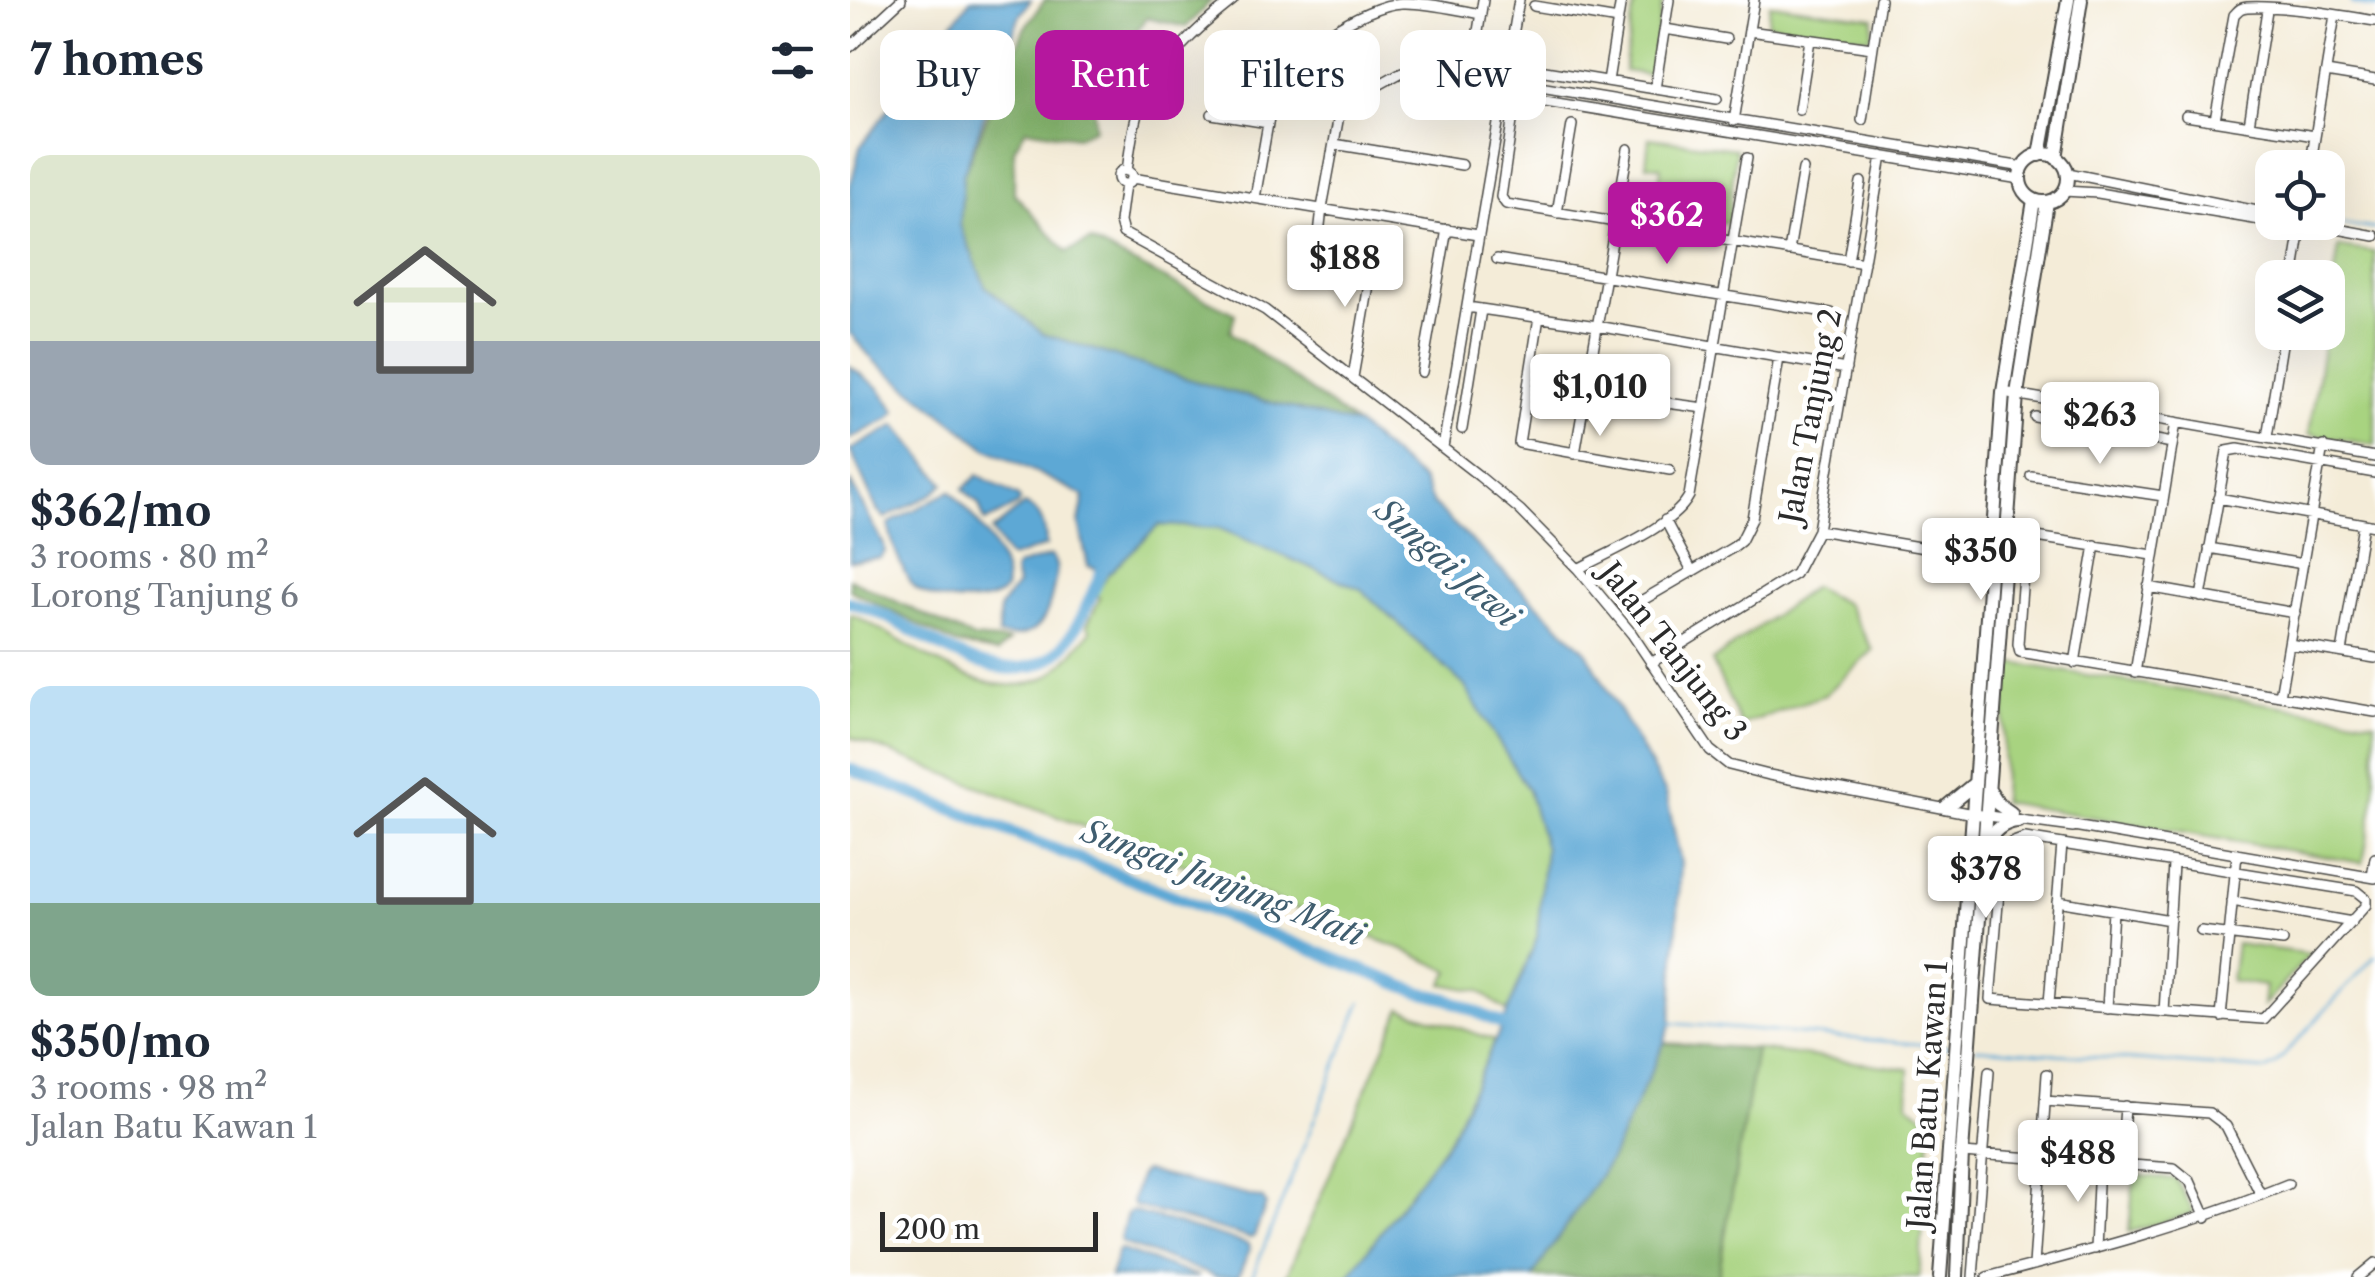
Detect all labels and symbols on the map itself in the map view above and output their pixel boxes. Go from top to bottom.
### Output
pin: $362 [1608,182,1726,267]
pin: $188 [1286,225,1404,310]
street label: Jalan Tanjung 2 [1771,305,1849,530]
pin: $1,010 [1519,354,1681,439]
pin: $263 [2041,382,2159,467]
water label: Sungai Jawi [1366,489,1528,637]
pin: $350 [1922,518,2040,603]
street label: Jalan Tanjung 3 [1590,552,1755,749]
water label: Sungai Junjung Mati [1075,810,1371,955]
pin: $378 [1927,836,2045,921]
street label: Jalan Batu Kawan 1 [1899,959,1955,1234]
pin: $488 [2019,1120,2137,1205]
scale bar [880,1207,1098,1252]

